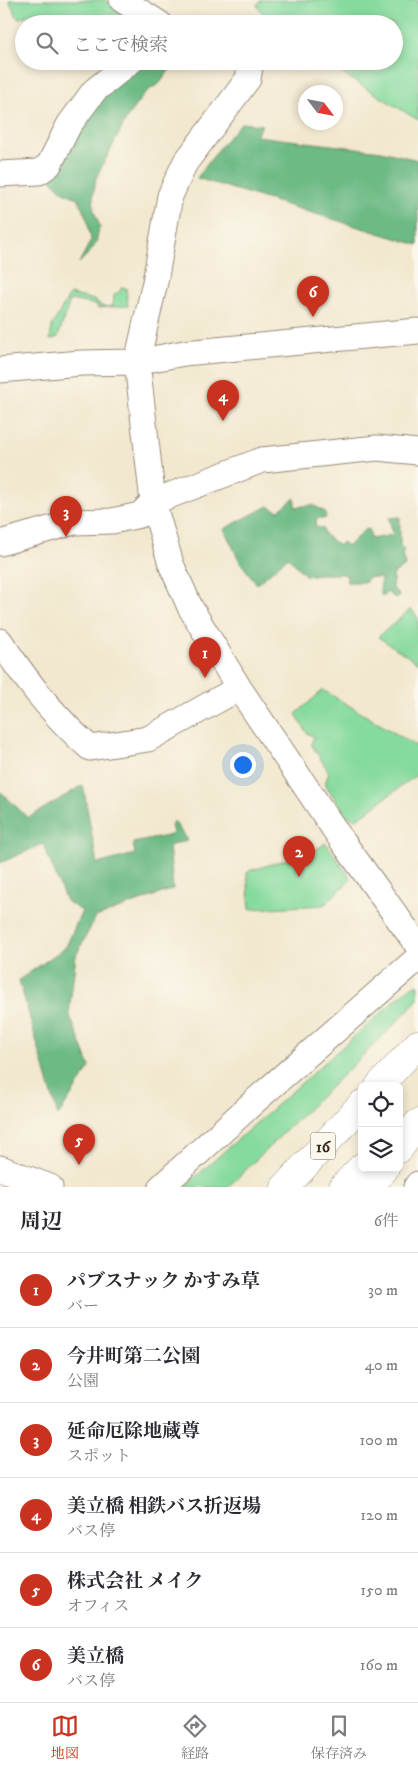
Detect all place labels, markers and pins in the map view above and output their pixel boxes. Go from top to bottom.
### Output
pin: 6 [297,276,329,317]
pin: 4 [207,380,239,421]
pin: 3 [50,496,82,537]
pin: 1 [189,637,221,678]
pin: 2 [283,836,315,877]
pin: 5 [63,1124,95,1165]

